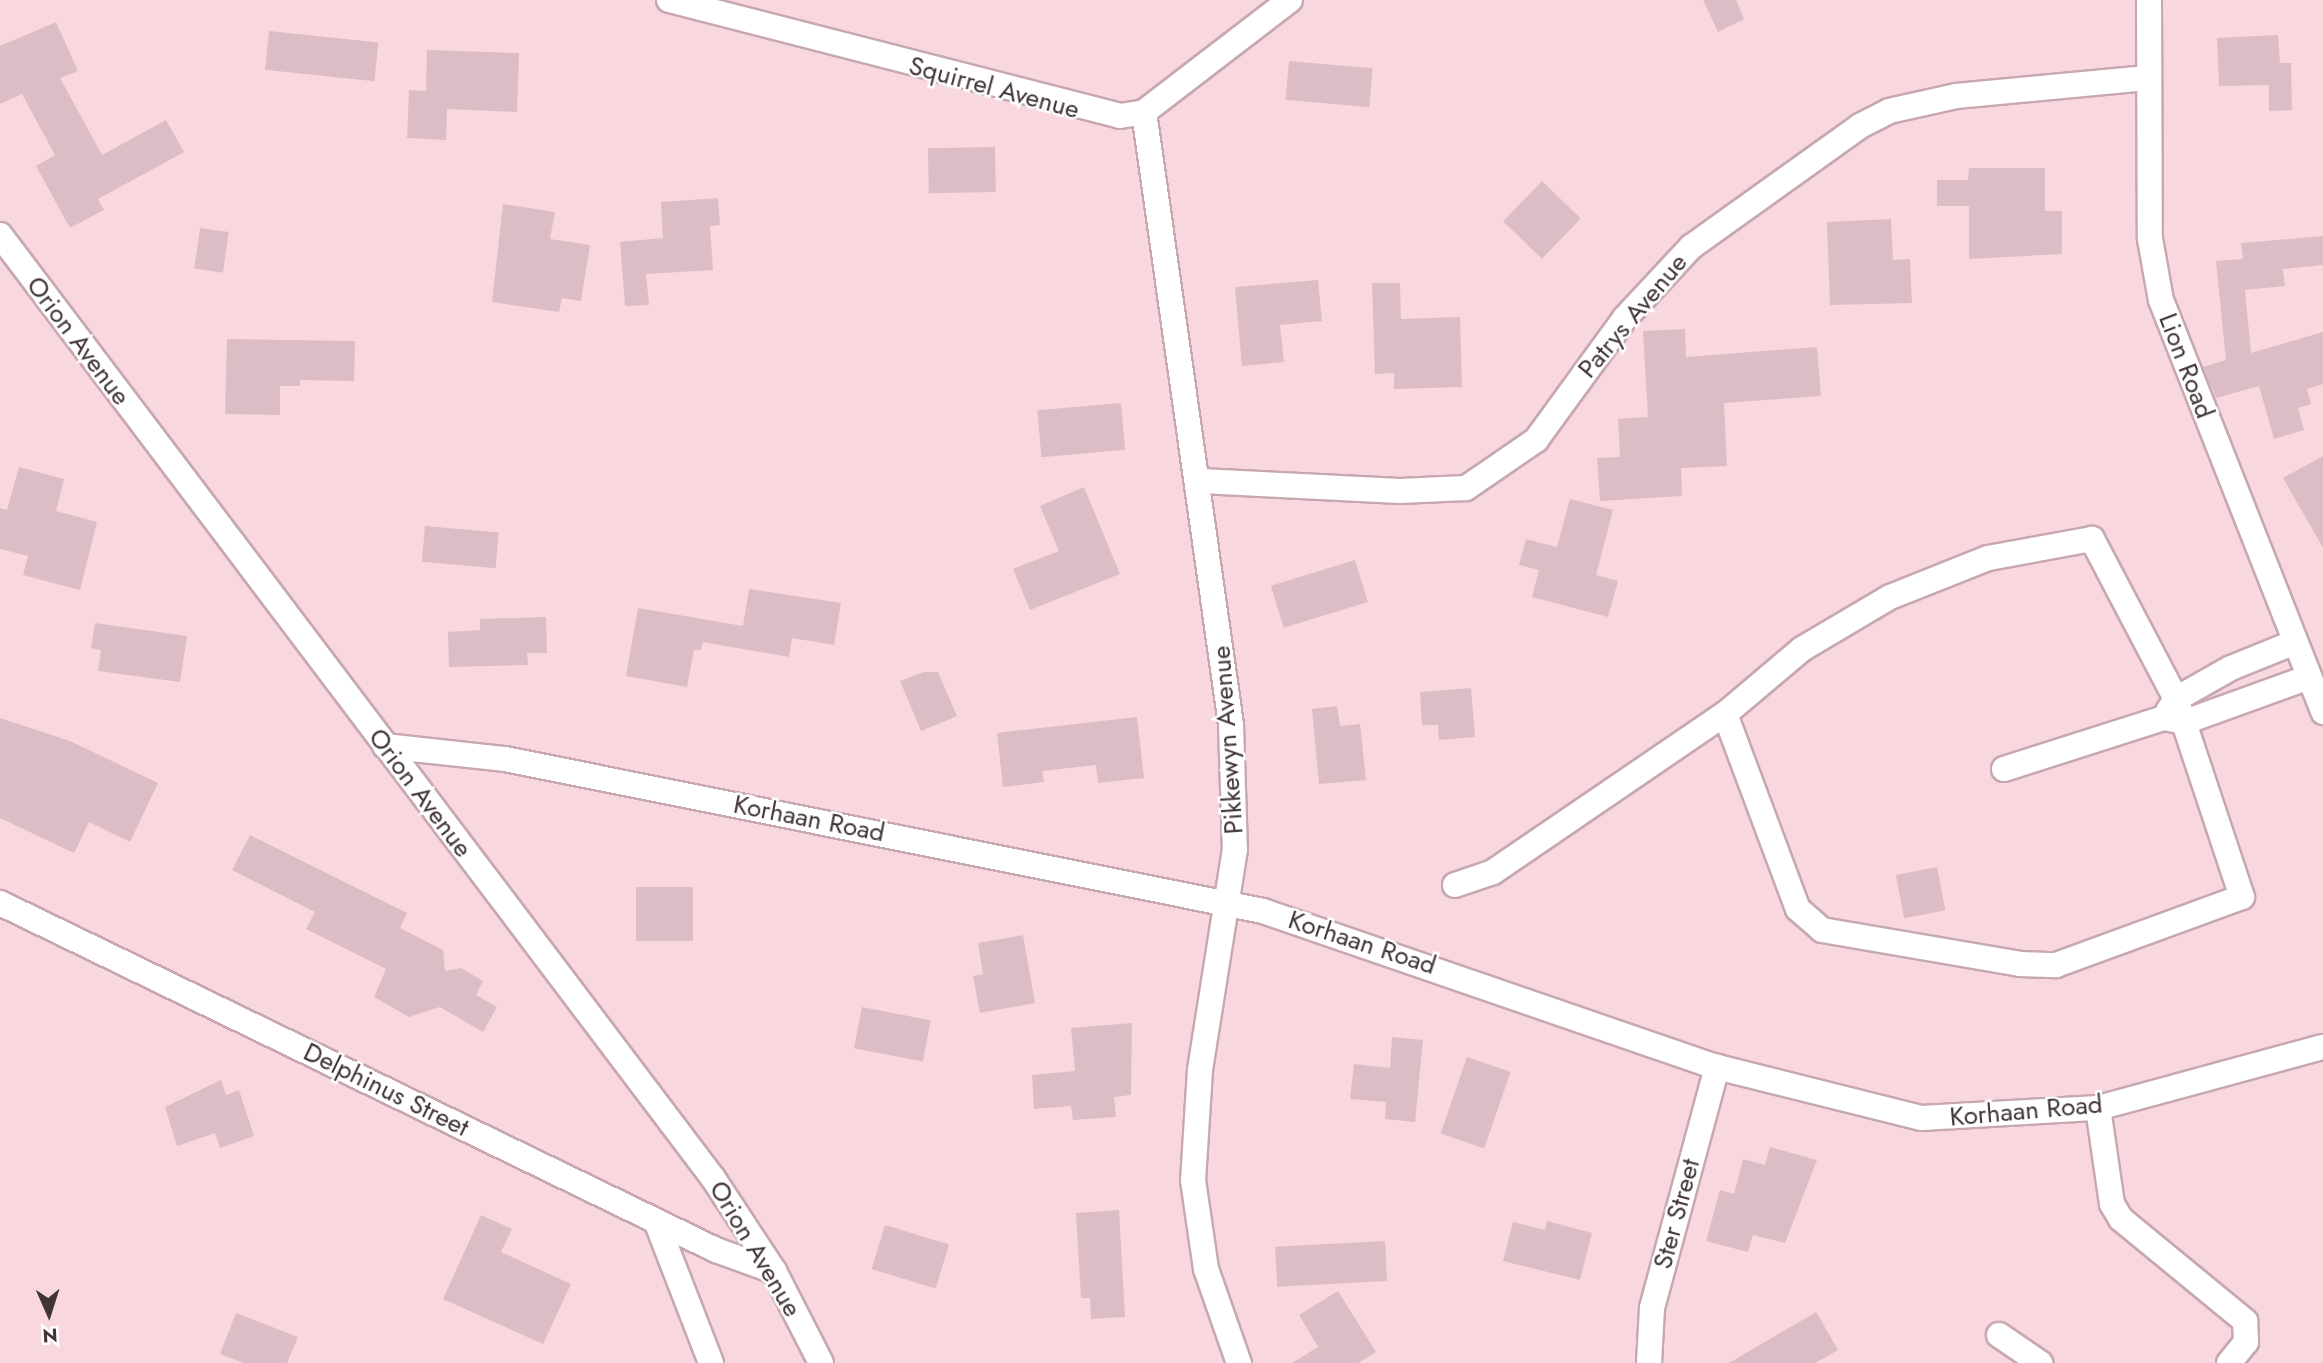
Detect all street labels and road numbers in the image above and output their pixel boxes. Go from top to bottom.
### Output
street label: Squirrel Avenue [905,50,1083,126]
street label: Patrys Avenue [1572,248,1694,384]
street label: Orion Avenue [20,271,136,411]
street label: Lion Road [2152,309,2220,423]
street label: Pikkewyn Avenue [1206,645,1250,835]
street label: Orion Avenue [362,723,478,863]
street label: Korhaan Road [731,789,887,849]
street label: Korhaan Road [1284,904,1440,982]
street label: Delphinus Street [298,1037,474,1143]
street label: Korhaan Road [1948,1089,2104,1133]
street label: Ster Street [1647,1156,1707,1272]
street label: Orion Avenue [702,1175,808,1323]

